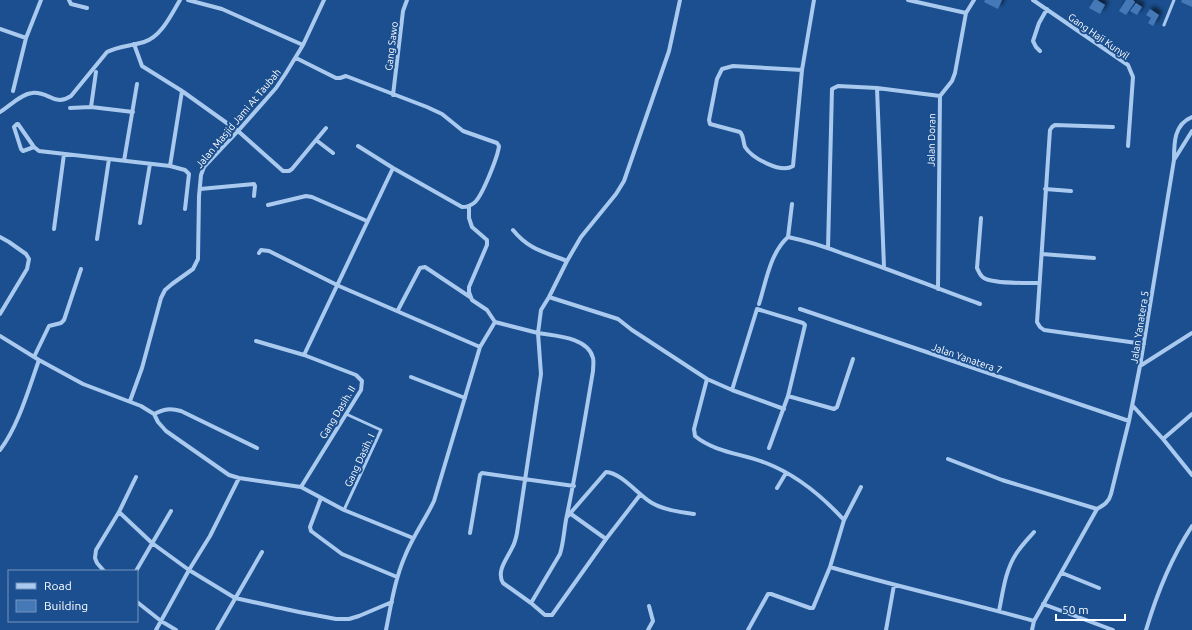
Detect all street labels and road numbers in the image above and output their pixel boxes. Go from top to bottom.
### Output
street label: Gang Haji Kunyil [1066,11,1132,62]
street label: Gang Sawo [383,21,400,71]
street label: Jalan Masjid Jami At Taubah [194,67,283,170]
street label: Jalan Doran [926,113,937,167]
street label: Jalan Yanatera 5 [1128,290,1151,364]
street label: Jalan Yanatera 7 [930,341,1003,376]
street label: Gang Dasih. II [317,384,358,441]
street label: Gang Dasih. I [342,432,377,489]

